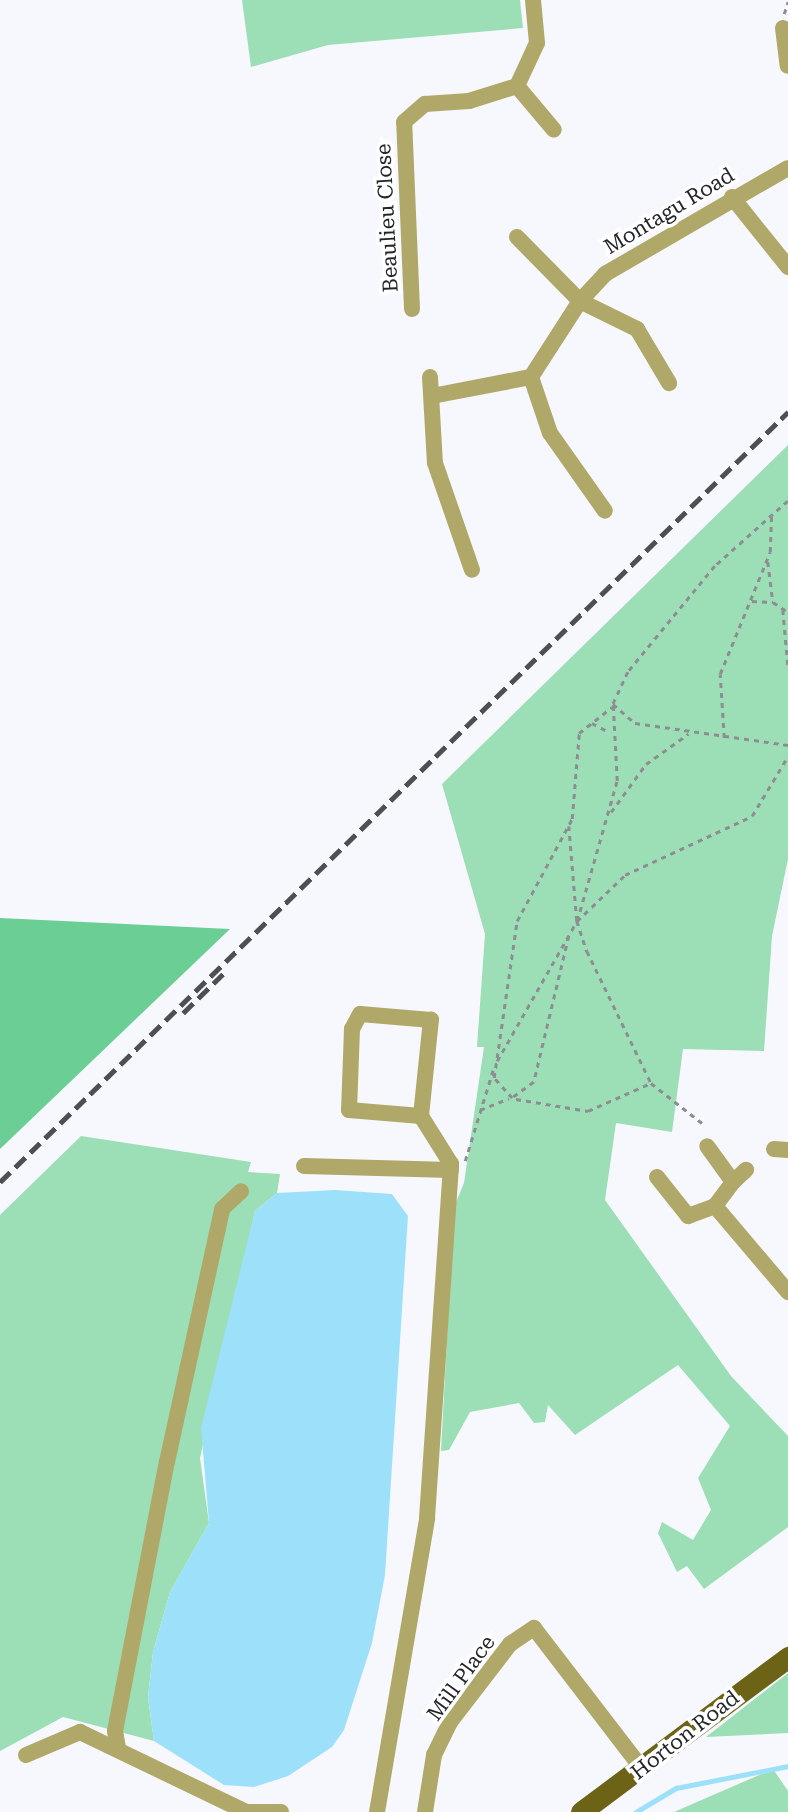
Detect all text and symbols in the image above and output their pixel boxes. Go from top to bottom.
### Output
street label: Beaulieu Close [371,143,403,293]
street label: Montagu Road [599,162,739,260]
street label: Mill Place [422,1630,500,1726]
street label: Horton Road [626,1685,744,1785]

